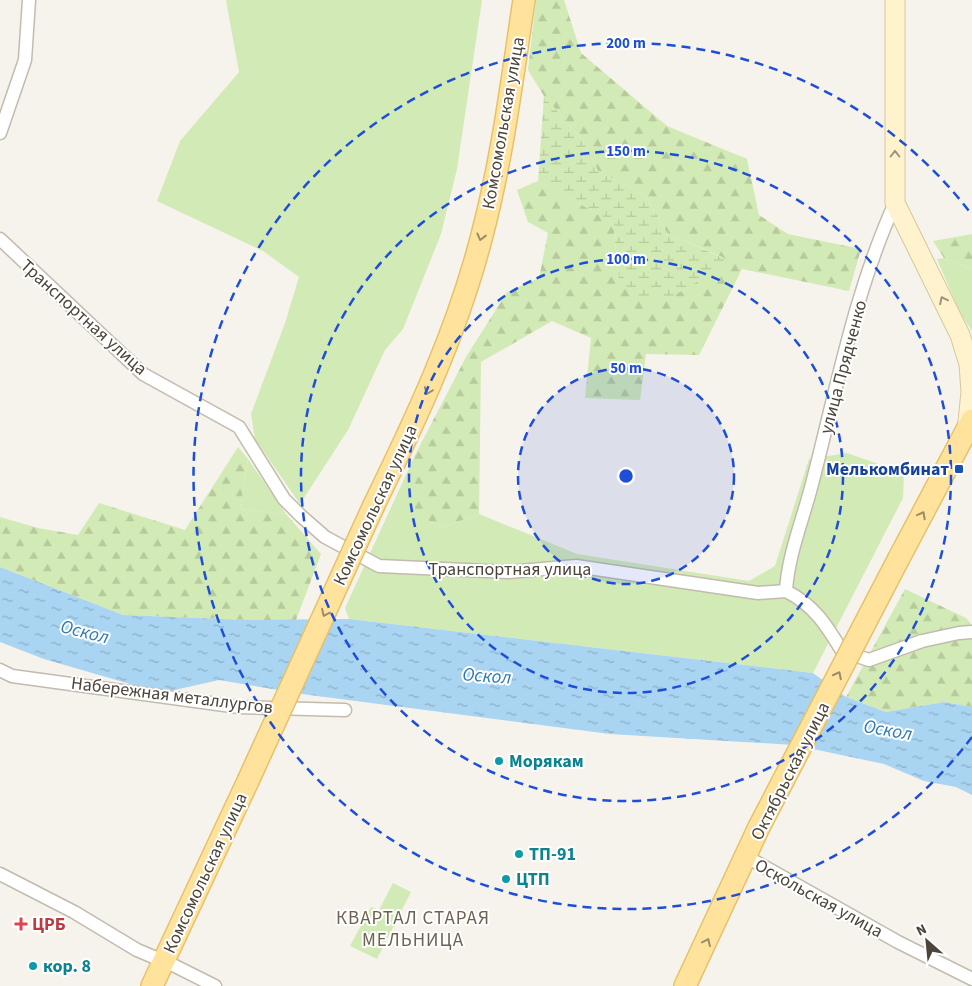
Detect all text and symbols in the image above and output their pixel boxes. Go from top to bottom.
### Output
text: 200 m [606,33,646,54]
street label: Комсомольская улица [476,35,531,211]
text: 150 m [606,141,646,162]
one-way arrow [890,150,900,158]
one-way arrow [477,233,487,241]
text: 100 m [606,249,646,270]
street label: Транспортная улица [15,254,153,381]
one-way arrow [939,296,949,305]
street label: улица Прядченко [814,297,873,437]
text: 50 m [610,358,642,379]
one-way arrow [424,386,435,395]
street label: Комсомольская улица [327,421,424,590]
place label: Мелькомбинат [826,457,949,482]
marker: Мелькомбинат [953,463,965,475]
centre of rings [617,467,635,485]
one-way arrow [916,511,926,520]
street label: Транспортная улица [429,557,591,582]
one-way arrow [320,608,331,617]
water label: Оскол [58,613,112,651]
water label: Оскол [461,661,512,692]
street label: Набережная металлургов [70,671,274,720]
one-way arrow [832,672,842,681]
street label: Октябрьская улица [745,698,836,845]
water label: Оскол [861,713,914,748]
place label: Морякам [509,749,584,774]
marker: Морякам [493,755,505,767]
street label: Комсомольская улица [157,789,254,958]
place label: ТП-91 [529,842,576,867]
marker: ТП-91 [513,848,525,860]
street label: Оскольская улица [750,853,887,944]
place label: ЦТП [516,867,550,892]
marker: ЦТП [500,873,512,885]
district label: КВАРТАЛ СТАРАЯ МЕЛЬНИЦА [336,905,490,954]
place label: ЦРБ [32,912,66,937]
north arrow [902,916,952,966]
marker: ЦРБ [14,917,28,931]
text: N [913,919,930,941]
one-way arrow [701,938,711,947]
place label: кор. 8 [43,954,91,979]
marker: кор. 8 [27,960,39,972]

